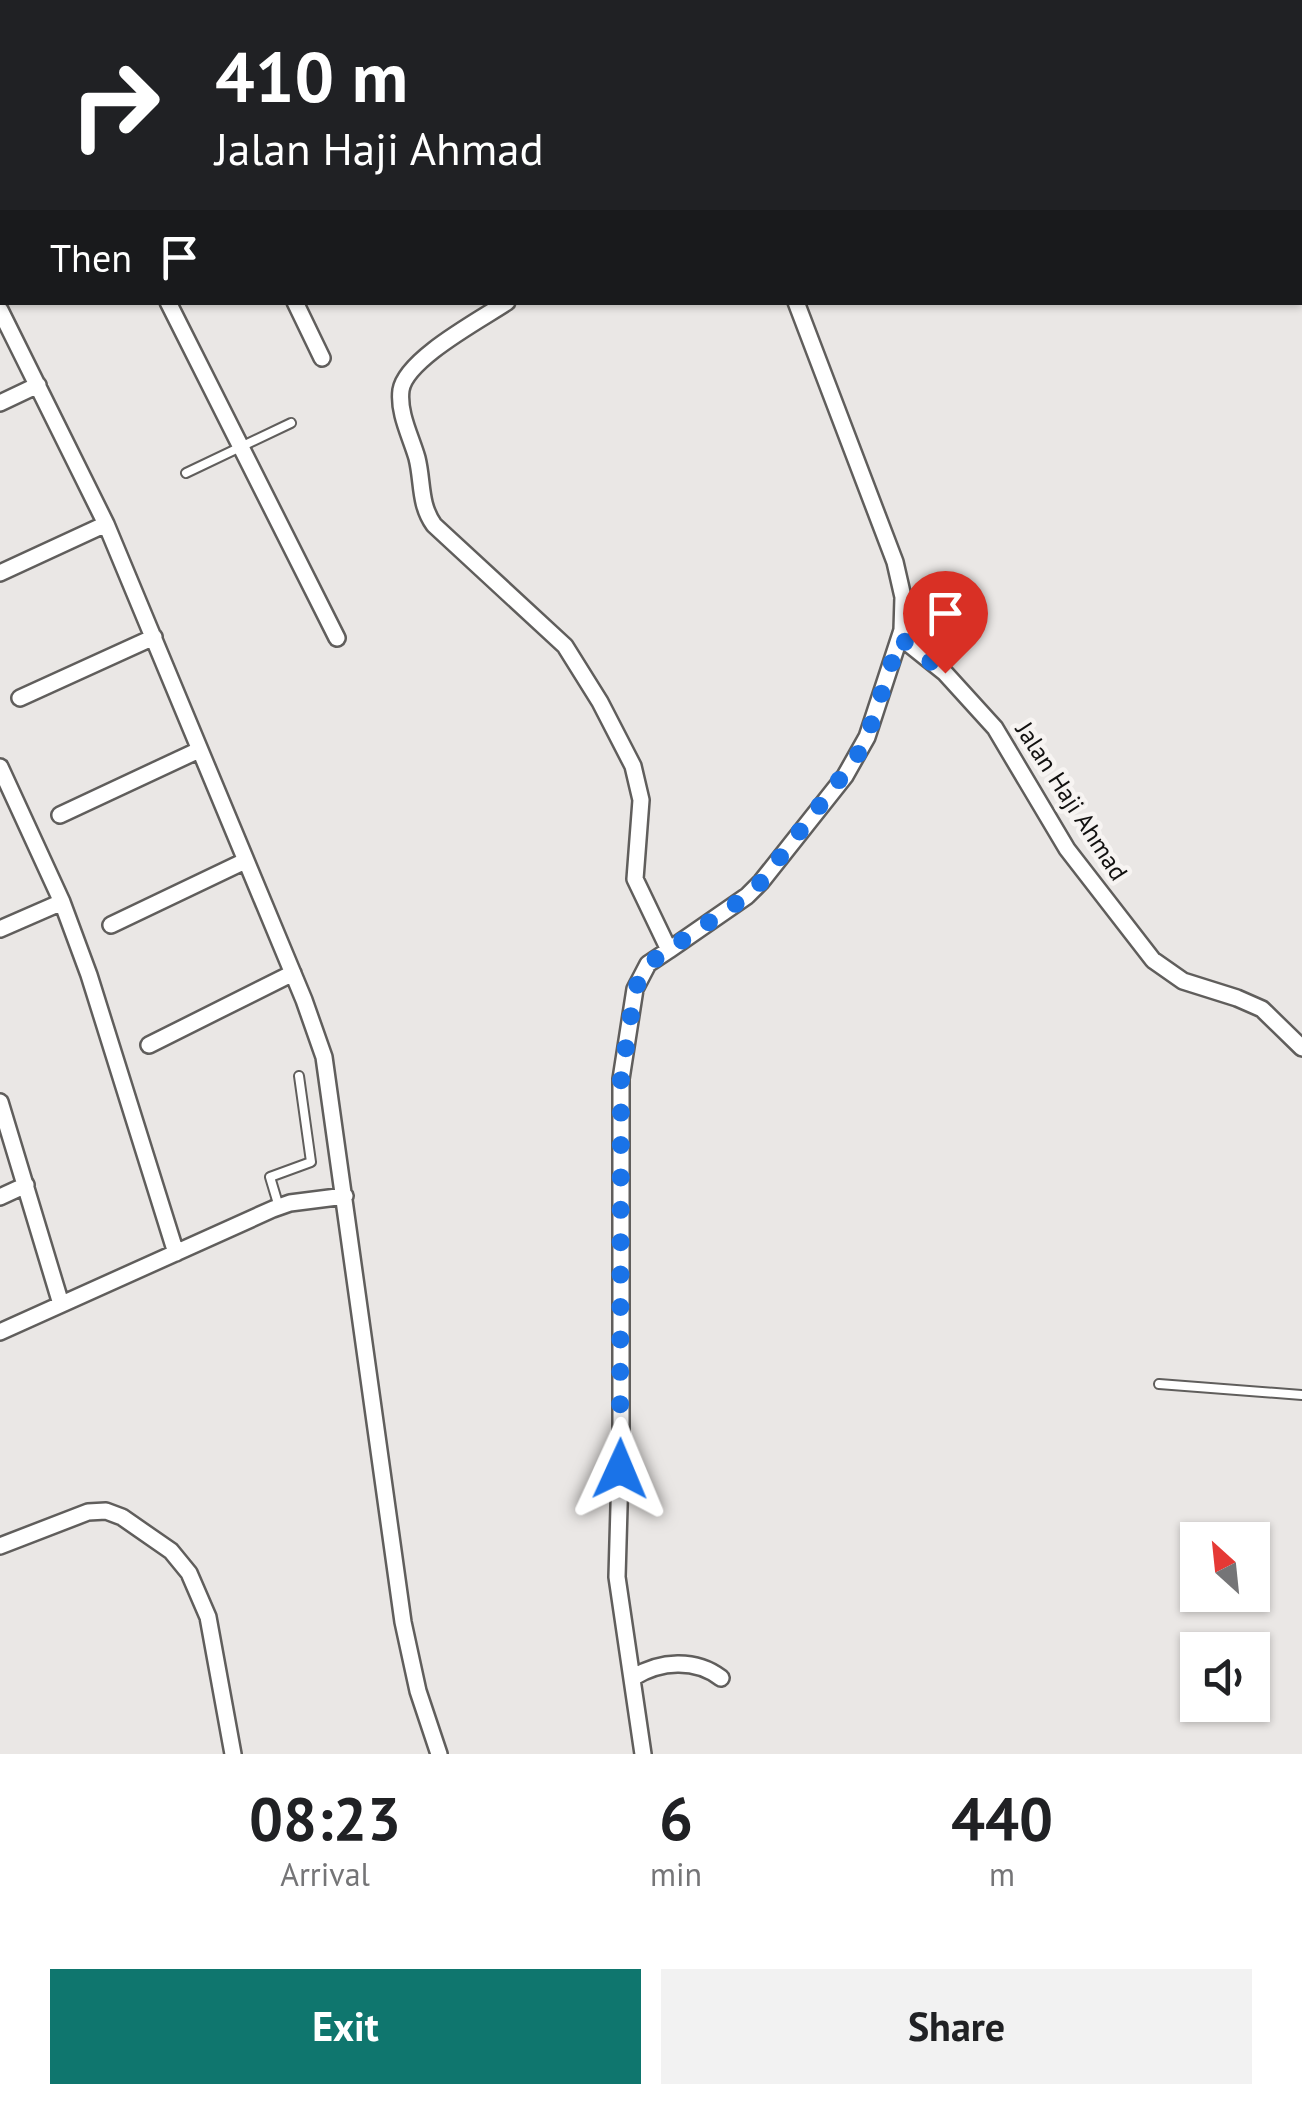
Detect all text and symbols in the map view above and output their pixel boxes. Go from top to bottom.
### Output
text: 410 m [215,31,408,121]
icon: right [50,40,180,170]
text: Jalan Haji Ahmad [215,119,544,177]
icon: arrive [152,230,207,285]
text: Then [50,233,132,282]
pin [903,571,988,674]
icon: arrive [918,586,973,641]
street label: Jalan Haji Ahmad [1008,715,1135,886]
position arrow [568,1417,672,1521]
north arrow [1180,1522,1270,1612]
map controls [1180,1522,1270,1722]
button: sound [1180,1632,1270,1722]
text: 08:23 [249,1779,401,1857]
text: 6 [659,1779,693,1857]
text: 440 [951,1779,1053,1857]
text: Arrival [280,1853,370,1895]
text: min [650,1853,702,1895]
text: m [989,1853,1015,1895]
button: Exit [50,1969,641,2084]
button: Share [661,1969,1252,2084]

